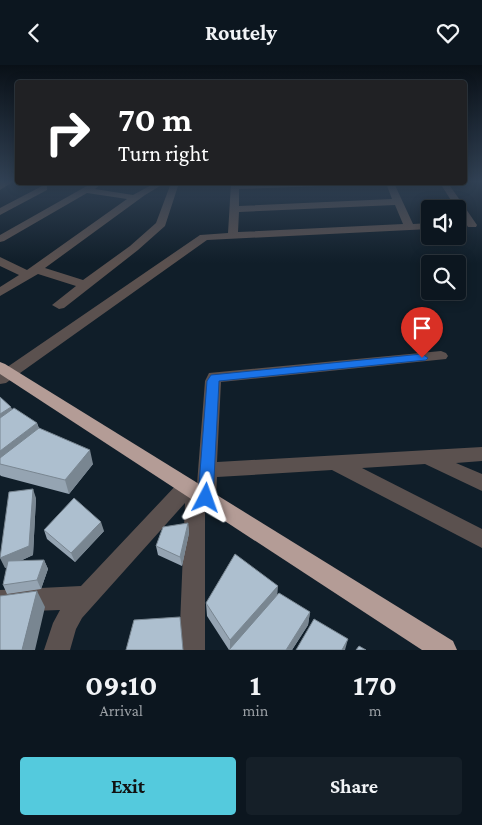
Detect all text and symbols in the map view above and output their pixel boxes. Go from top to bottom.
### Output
icon: back [20,19,48,47]
icon: heart [434,19,462,47]
text: Routely [205,20,277,45]
icon: right [35,100,100,165]
text: 70 m [118,100,192,139]
text: Turn right [118,141,209,166]
map controls [421,200,466,300]
button: sound [421,200,466,245]
button: search [421,255,466,300]
pin [401,307,443,358]
icon: arrive [408,314,436,342]
position arrow [179,471,231,523]
text: 09:10 [85,668,158,701]
text: 1 [250,668,261,701]
text: 170 [353,668,397,701]
text: Arrival [100,702,143,719]
text: min [243,702,268,719]
text: m [369,702,382,719]
button: Exit [20,757,236,815]
button: Share [246,757,462,815]

